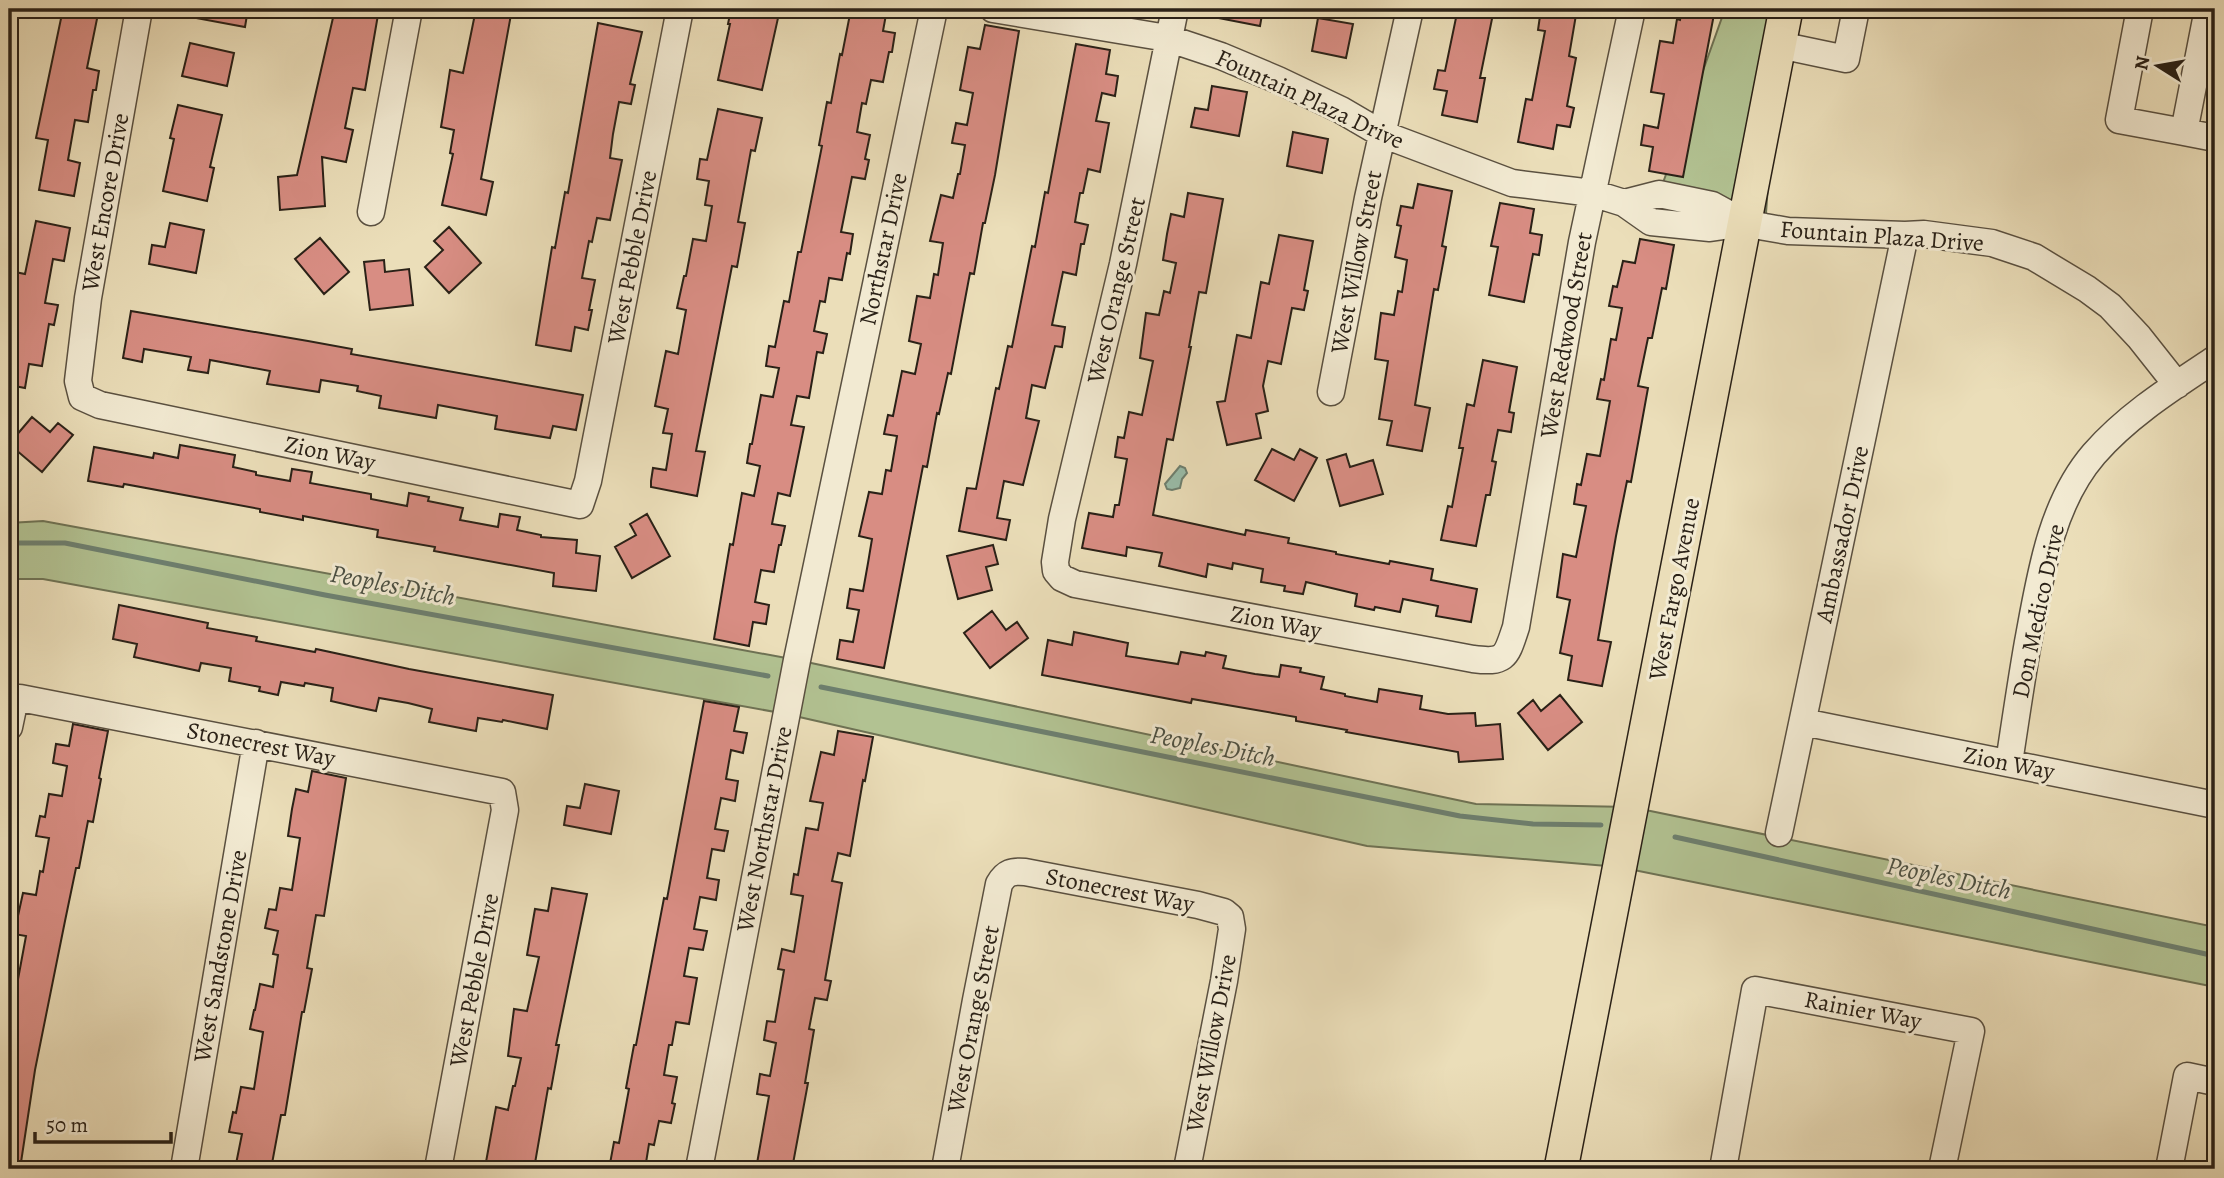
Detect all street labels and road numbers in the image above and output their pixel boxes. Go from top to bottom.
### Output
street label: Fountain Plaza Drive [1211,41,1409,157]
street label: West Encore Drive [73,110,136,295]
street label: West Pebble Drive [599,167,665,348]
street label: West Willow Street [1322,168,1389,357]
street label: Northstar Drive [851,170,915,328]
street label: West Orange Street [1079,194,1153,387]
street label: Fountain Plaza Drive [1779,213,1985,259]
street label: West Redwood Street [1532,230,1600,441]
street label: Zion Way [282,428,379,478]
street label: Ambassador Drive [1807,443,1876,626]
street label: West Fargo Avenue [1640,495,1707,684]
street label: Don Medico Drive [2004,521,2072,701]
street label: Zion Way [1228,598,1325,647]
street label: Stonecrest Way [184,714,338,774]
street label: West Northstar Drive [728,723,800,936]
street label: Zion Way [1961,739,2058,788]
street label: West Sandstone Drive [185,847,254,1066]
street label: Stonecrest Way [1043,860,1197,920]
street label: West Pebble Drive [441,890,507,1071]
street label: West Orange Street [939,923,1007,1116]
street label: West Willow Drive [1178,951,1244,1136]
street label: Rainier Way [1802,983,1925,1037]

